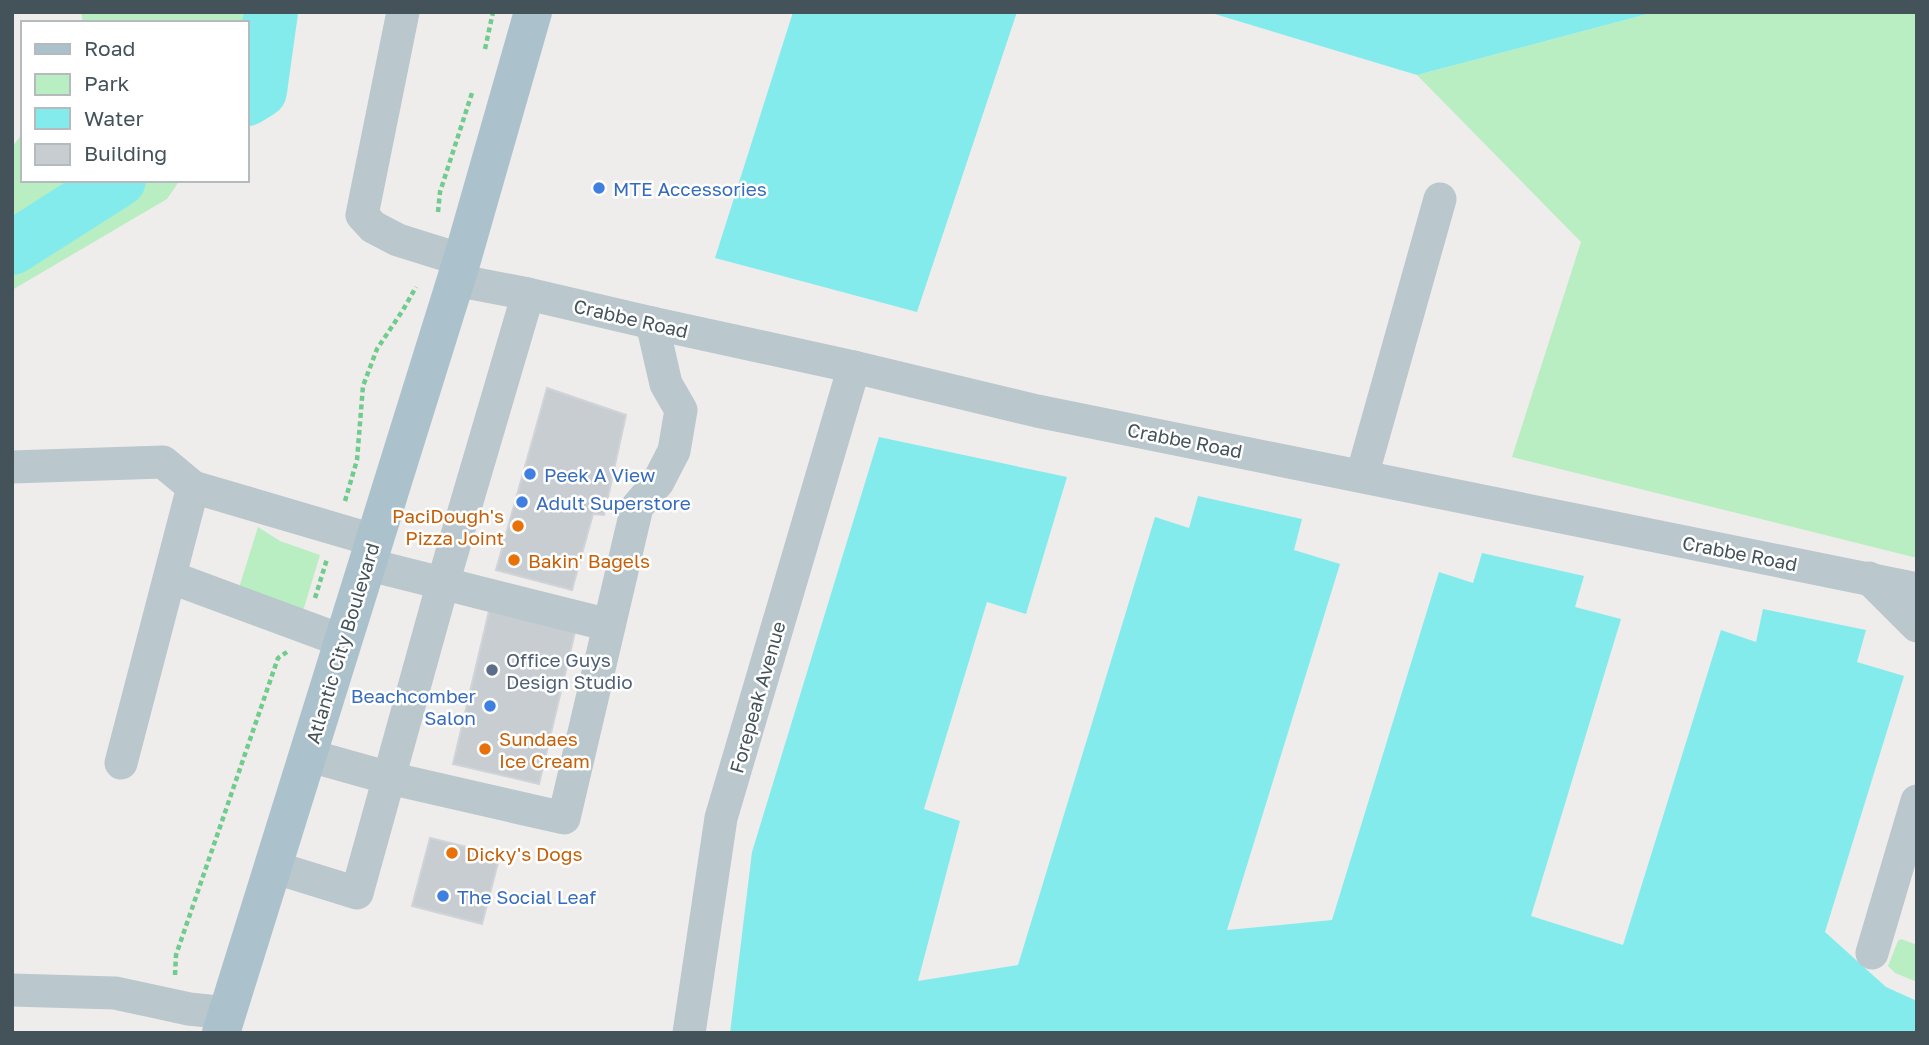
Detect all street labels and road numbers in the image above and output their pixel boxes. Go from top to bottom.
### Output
street label: Crabbe Road [572,294,690,342]
street label: Crabbe Road [1126,418,1244,462]
street label: Crabbe Road [1681,531,1799,575]
street label: Atlantic City Boulevard [300,540,384,746]
street label: Forepeak Avenue [724,618,790,776]

